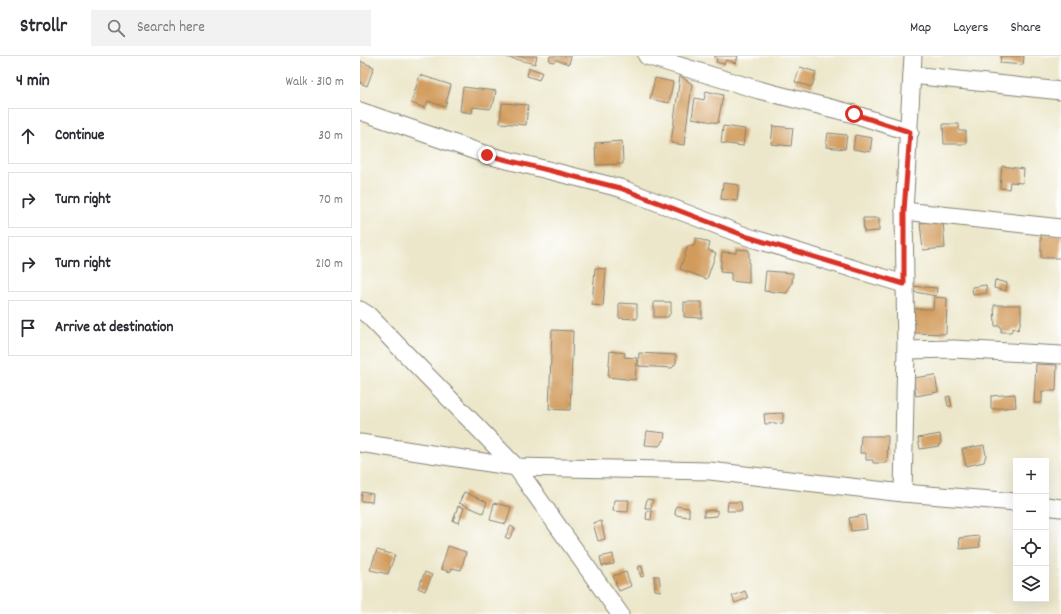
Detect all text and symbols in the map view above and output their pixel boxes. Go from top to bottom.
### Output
search box [91,10,371,46]
text: Strollr [20,14,67,41]
icon: search [105,17,127,39]
text: Search here [137,17,205,39]
text: Map [910,18,931,38]
text: Layers [953,18,988,38]
text: Share [1010,18,1041,38]
text: 4 min [16,70,50,94]
text: Walk · 310 m [285,73,344,92]
route start [845,105,863,123]
icon: ahead [17,125,39,147]
text: Continue [55,125,104,147]
text: 30 m [318,127,343,146]
route end [478,146,496,164]
icon: right [17,189,39,211]
text: Turn right [55,189,111,211]
text: 70 m [319,191,343,210]
icon: right [17,253,39,275]
text: Turn right [55,253,111,275]
text: 210 m [315,255,343,274]
icon: arrive [17,317,39,339]
text: Arrive at destination [55,317,173,339]
map controls [1013,458,1049,602]
button: + [1013,458,1049,494]
button: − [1013,494,1049,530]
button: locate [1013,530,1049,566]
button: layers [1013,566,1049,602]

